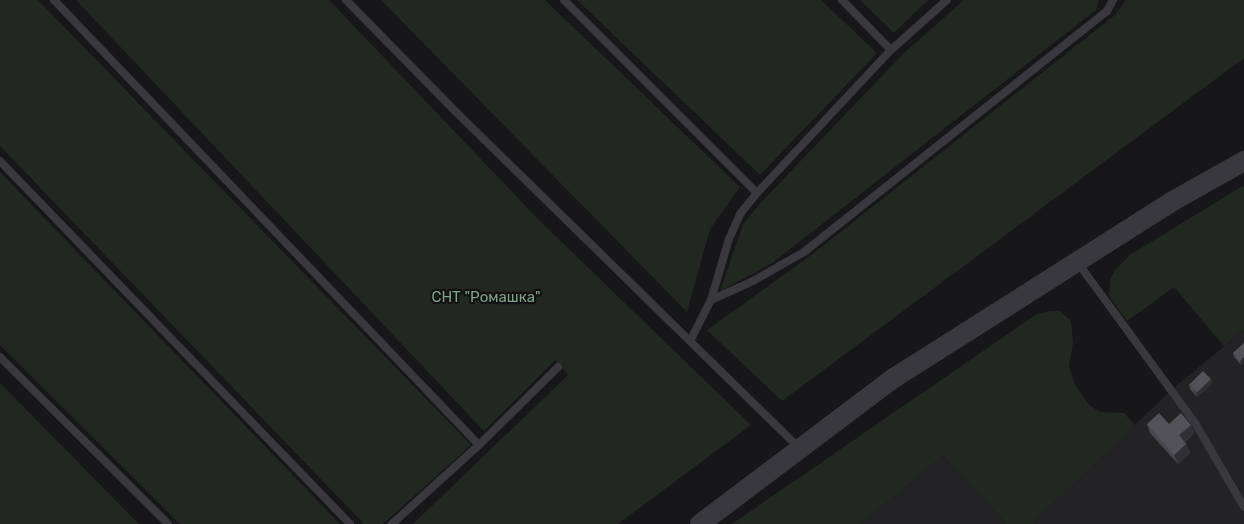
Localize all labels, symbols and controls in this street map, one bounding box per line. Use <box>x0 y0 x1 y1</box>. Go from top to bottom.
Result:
park label: СНТ "Ромашка" <box>431 289 541 307</box>

